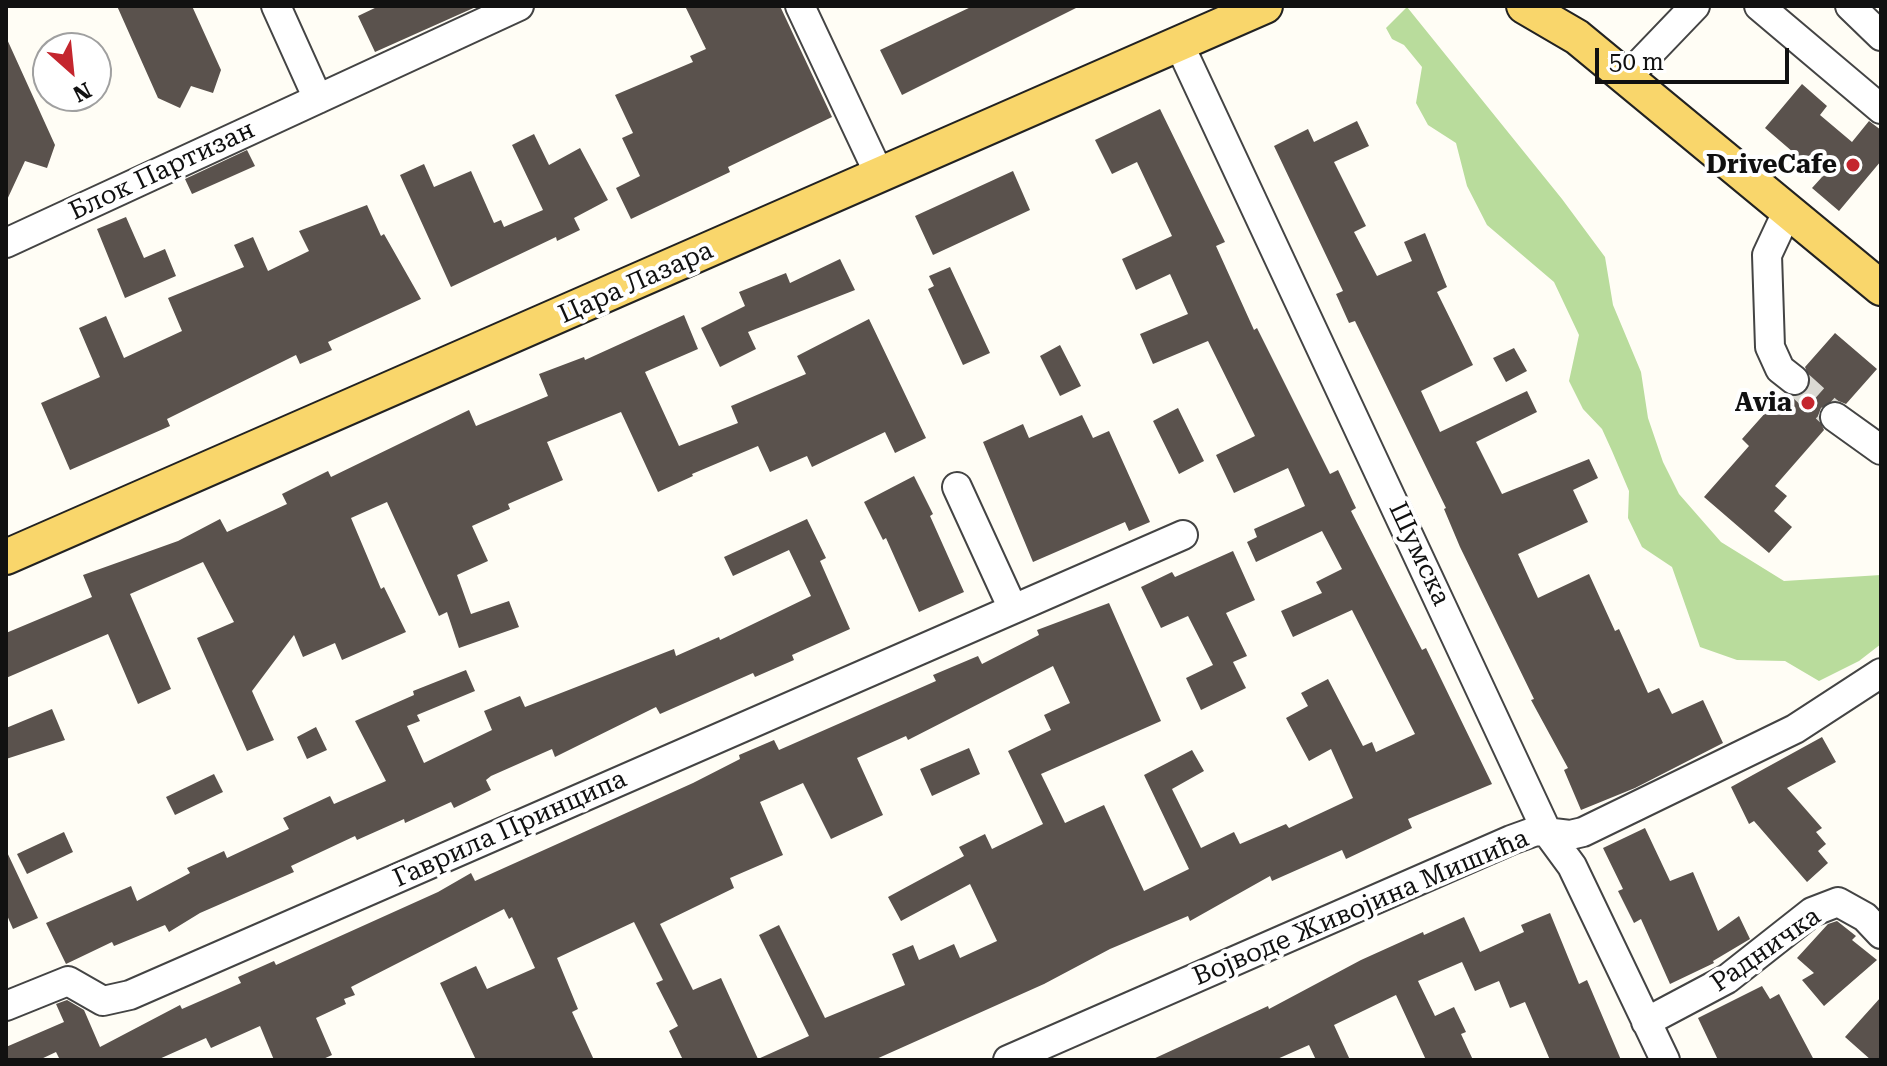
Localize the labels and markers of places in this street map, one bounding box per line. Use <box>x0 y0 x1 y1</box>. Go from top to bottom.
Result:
place label: DriveCafe <box>1706 149 1837 181</box>
marker: DriveCafe <box>1844 156 1862 174</box>
place label: Avia <box>1735 387 1792 419</box>
marker: Avia <box>1799 394 1817 412</box>

